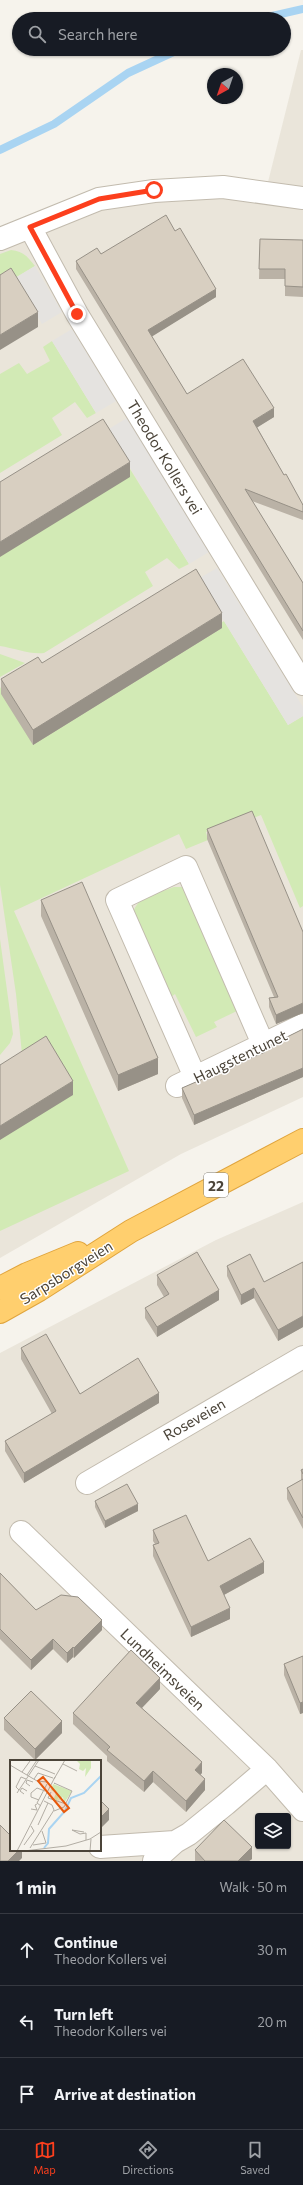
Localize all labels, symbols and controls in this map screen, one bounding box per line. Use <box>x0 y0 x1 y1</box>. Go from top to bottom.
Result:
search box <box>12 12 291 56</box>
icon: search <box>26 23 48 45</box>
text: Search here <box>58 25 137 43</box>
north arrow <box>207 68 243 104</box>
route start <box>145 181 163 199</box>
route end <box>68 305 86 323</box>
street label: Theodor Kollers vei <box>124 397 206 517</box>
street label: Haugstentunet <box>190 1026 290 1086</box>
road number: 22 <box>204 1173 228 1197</box>
street label: Sarpsborgveien <box>16 1236 116 1308</box>
street label: Roseveien <box>160 1394 228 1444</box>
street label: Lundheimsveien <box>117 1624 209 1714</box>
inset map <box>10 1760 101 1851</box>
map controls <box>255 1813 291 1849</box>
button: layers <box>255 1813 291 1849</box>
text: 1 min <box>16 1877 56 1898</box>
text: Walk · 50 m <box>219 1879 287 1895</box>
text: Continue <box>54 1933 118 1951</box>
icon: ahead <box>16 1939 38 1961</box>
text: 30 m <box>257 1942 287 1958</box>
text: Theodor Kollers vei <box>54 1951 167 1967</box>
text: Turn left <box>54 2005 113 2023</box>
icon: left <box>16 2011 38 2033</box>
text: 20 m <box>258 2014 287 2030</box>
text: Theodor Kollers vei <box>54 2023 167 2039</box>
icon: arrive <box>16 2083 38 2105</box>
text: Arrive at destination <box>54 2085 196 2103</box>
tab: Map <box>33 2139 56 2176</box>
tab: Directions <box>122 2139 174 2176</box>
tab: Saved <box>240 2139 270 2176</box>

